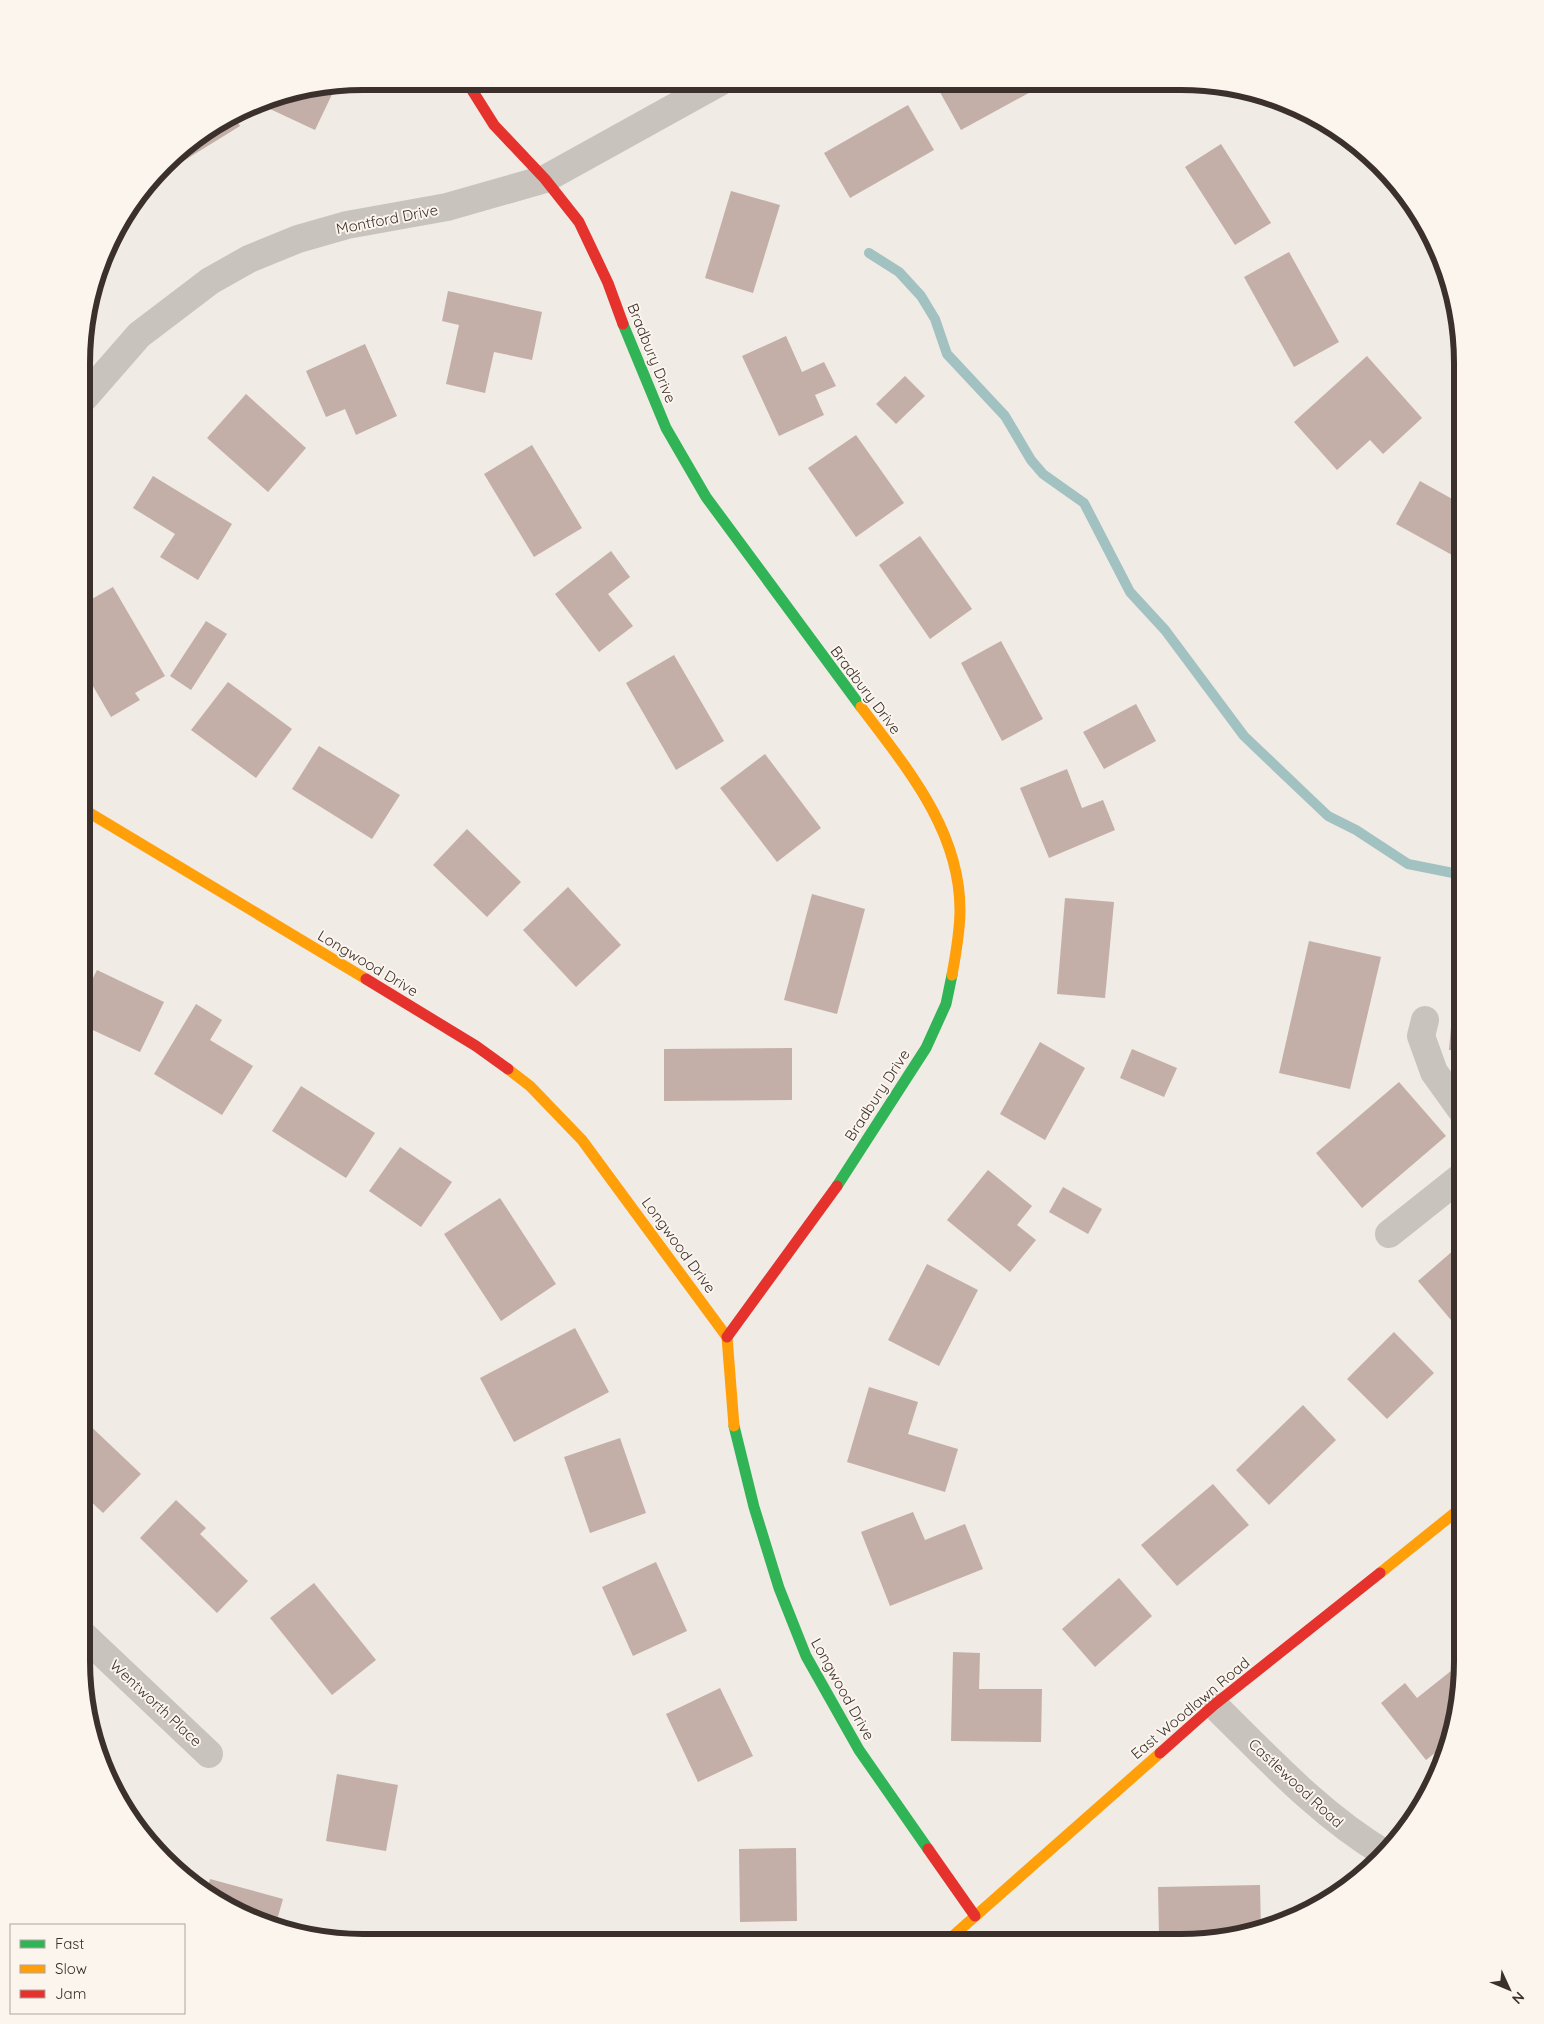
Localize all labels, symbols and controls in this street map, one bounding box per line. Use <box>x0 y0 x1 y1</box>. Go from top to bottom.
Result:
street label: Montford Drive <box>334 200 440 238</box>
street label: Bradbury Drive <box>623 300 681 406</box>
street label: Bradbury Drive <box>827 642 905 738</box>
street label: Longwood Drive <box>314 926 422 1000</box>
street label: Bradbury Drive <box>840 1046 914 1144</box>
street label: Longwood Drive <box>638 1193 720 1297</box>
street label: Longwood Drive <box>807 1635 879 1743</box>
street label: East Woodlawn Road <box>1127 1653 1253 1763</box>
street label: Wentworth Place <box>106 1656 206 1750</box>
street label: Castlewood Road <box>1245 1734 1347 1832</box>
legend <box>10 1924 185 2014</box>
text: Fast <box>55 1934 84 1953</box>
text: Slow <box>55 1959 87 1978</box>
north arrow <box>1484 1964 1534 2014</box>
text: Jam <box>55 1984 86 2003</box>
text: N <box>1508 1988 1528 2008</box>

